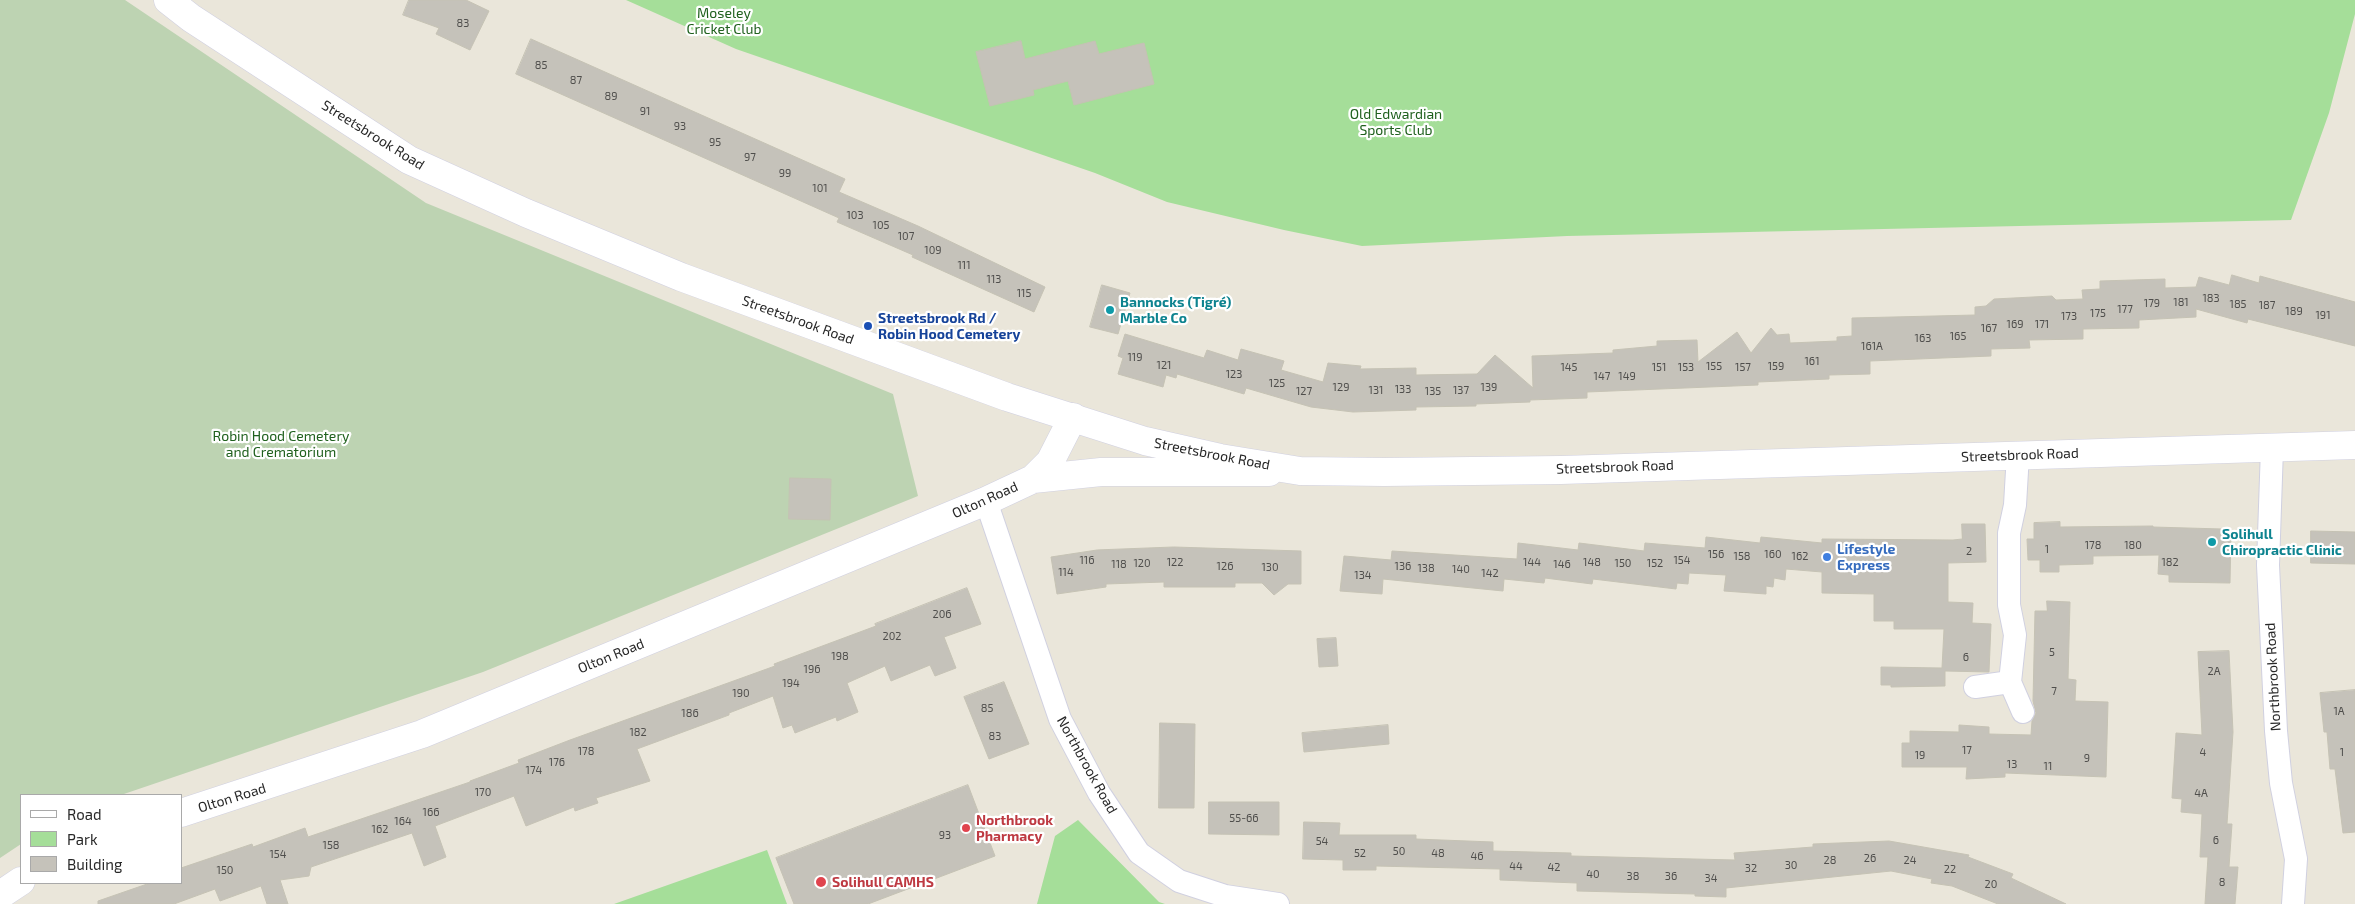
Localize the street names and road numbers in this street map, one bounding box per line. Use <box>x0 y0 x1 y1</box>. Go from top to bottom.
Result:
street label: Streetsbrook Road <box>319 97 427 173</box>
street label: Streetsbrook Road <box>740 292 856 348</box>
street label: Streetsbrook Road <box>1153 435 1271 473</box>
street label: Streetsbrook Road <box>1961 445 2079 465</box>
street label: Streetsbrook Road <box>1556 457 1674 477</box>
street label: Olton Road <box>950 478 1020 522</box>
street label: Northbrook Road <box>2262 622 2284 732</box>
street label: Olton Road <box>575 635 647 677</box>
street label: Northbrook Road <box>1053 713 1121 817</box>
street label: Olton Road <box>196 780 268 816</box>

